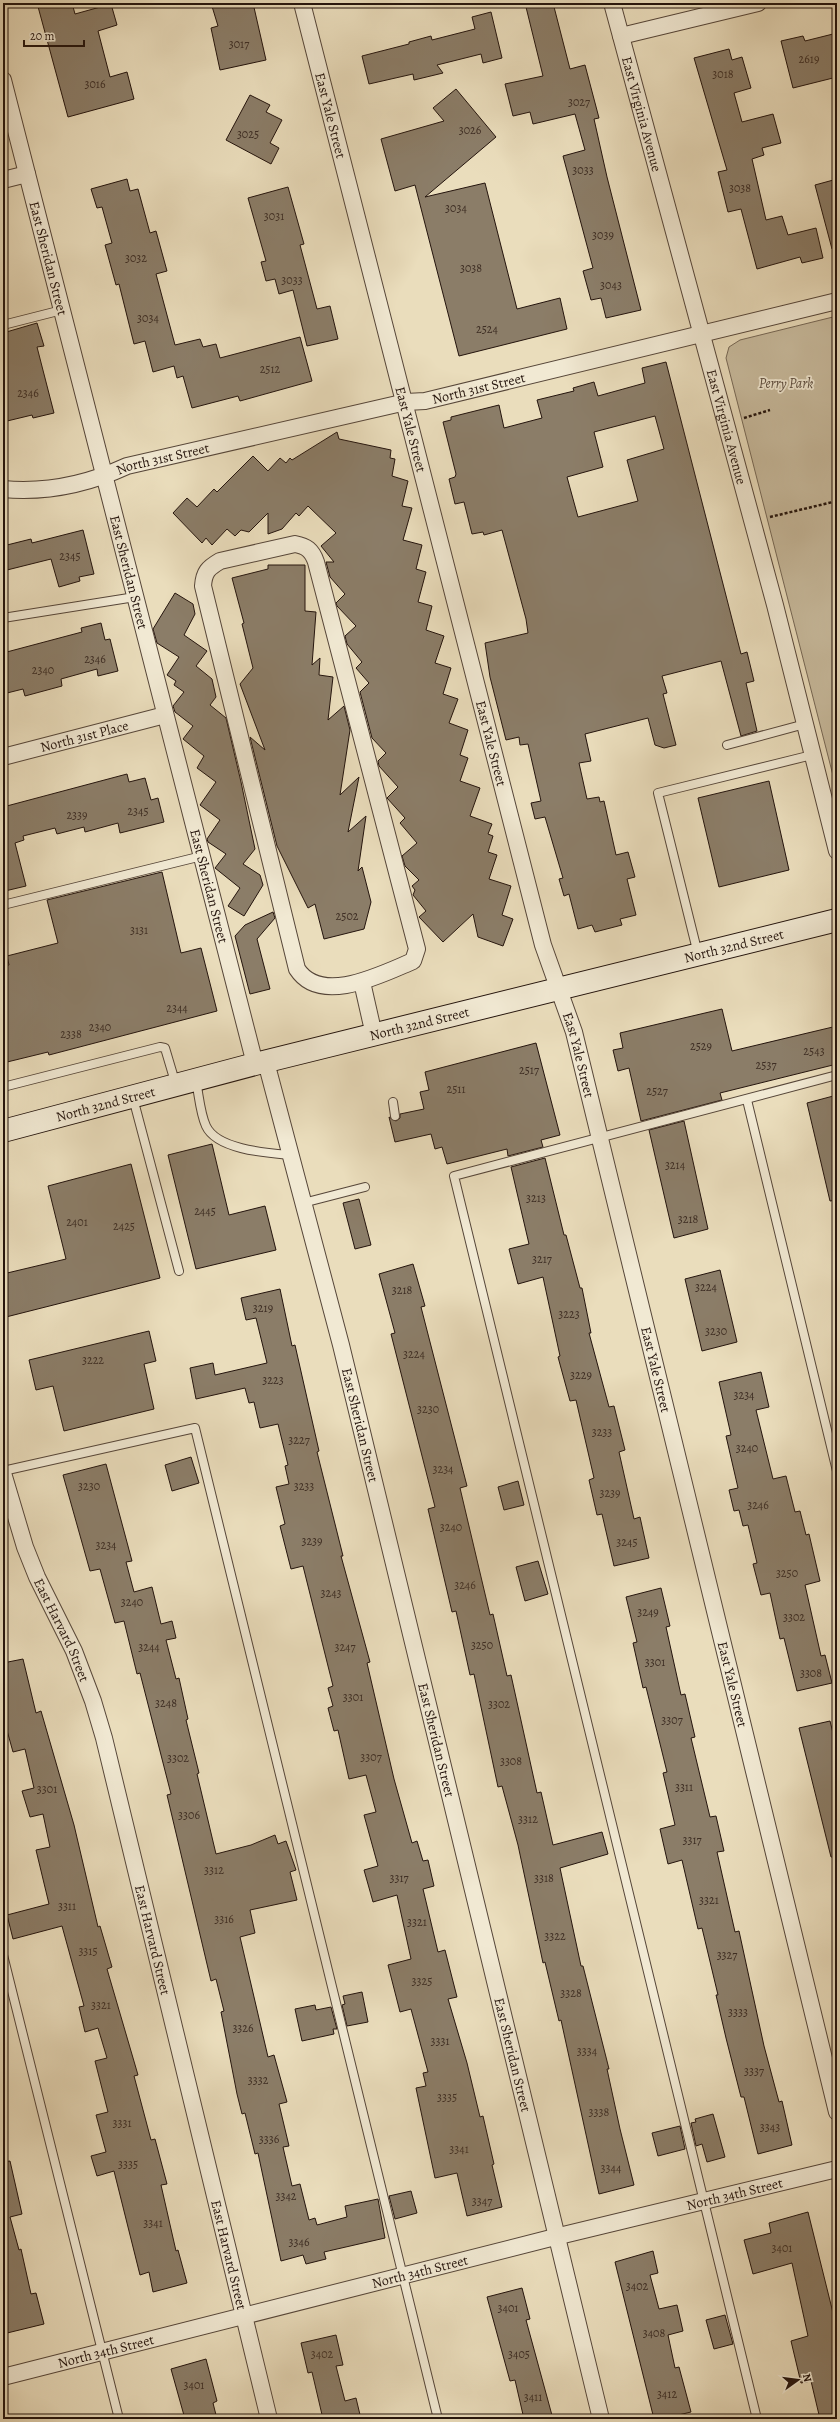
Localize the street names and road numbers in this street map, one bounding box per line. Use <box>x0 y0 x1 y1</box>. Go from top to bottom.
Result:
street label: East Virginia Avenue <box>617 54 667 174</box>
street label: East Yale Street <box>311 71 351 161</box>
street label: East Sheridan Street <box>25 199 72 318</box>
street label: North 31st Street <box>430 367 527 408</box>
street label: East Virginia Avenue <box>702 367 751 486</box>
street label: East Yale Street <box>391 384 431 475</box>
street label: North 31st Street <box>113 438 211 479</box>
street label: East Sheridan Street <box>105 513 153 631</box>
street label: East Yale Street <box>471 698 512 788</box>
street label: North 31st Place <box>38 715 130 756</box>
street label: East Sheridan Street <box>186 827 233 945</box>
street label: North 32nd Street <box>682 924 786 967</box>
street label: North 32nd Street <box>368 1002 471 1045</box>
street label: East Yale Street <box>558 1009 599 1100</box>
street label: North 32nd Street <box>54 1081 158 1126</box>
street label: East Yale Street <box>637 1325 676 1415</box>
street label: East Sheridan Street <box>337 1366 383 1484</box>
street label: East Harvard Street <box>29 1575 94 1685</box>
street label: East Yale Street <box>713 1639 753 1729</box>
street label: East Sheridan Street <box>414 1681 460 1799</box>
street label: East Harvard Street <box>130 1883 175 1997</box>
street label: East Sheridan Street <box>490 1996 536 2114</box>
street label: North 34th Street <box>684 2173 785 2215</box>
street label: East Harvard Street <box>207 2198 252 2312</box>
street label: North 34th Street <box>370 2250 470 2293</box>
street label: North 34th Street <box>56 2330 156 2372</box>

